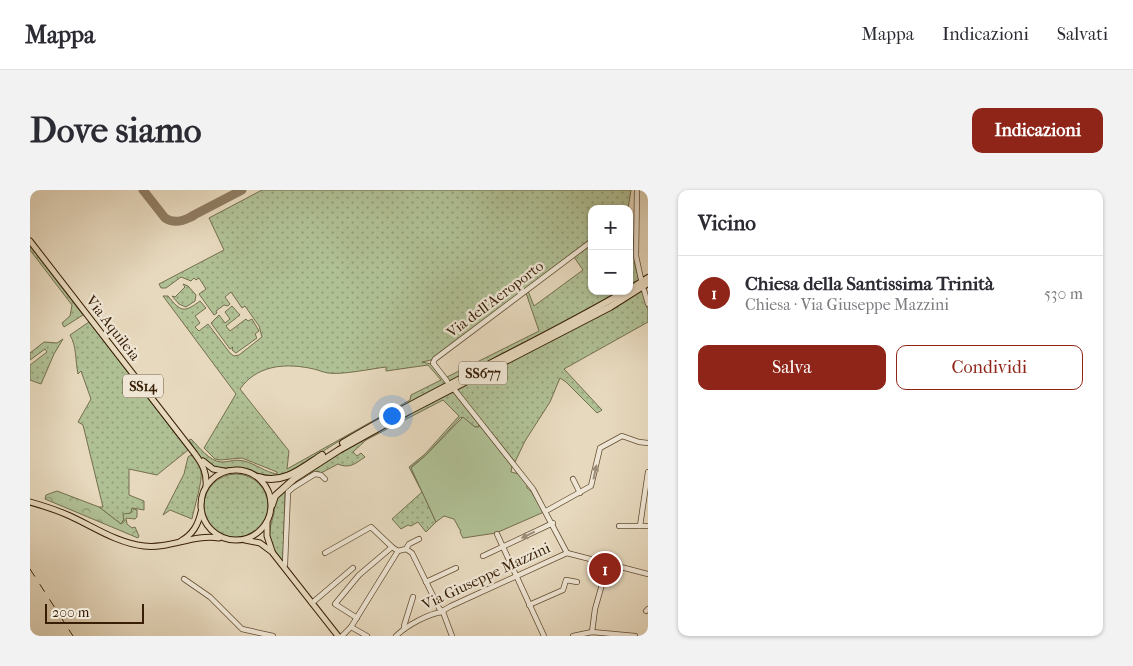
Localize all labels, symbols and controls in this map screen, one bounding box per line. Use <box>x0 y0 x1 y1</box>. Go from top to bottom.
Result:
text: Mappa <box>25 21 95 49</box>
text: Mappa <box>861 24 914 45</box>
text: Indicazioni <box>942 24 1029 45</box>
text: Salvati <box>1057 24 1108 45</box>
button: Indicazioni <box>972 108 1103 153</box>
text: Dove siamo <box>30 110 202 151</box>
map controls <box>588 205 633 295</box>
button: + <box>588 205 633 250</box>
text: Vicino <box>698 211 756 235</box>
button: − <box>588 250 633 295</box>
street label: Via dell'Aeroporto <box>442 256 547 342</box>
text: Chiesa della Santissima Trinità <box>745 273 994 295</box>
text: 1 <box>711 284 717 303</box>
text: 530 m <box>1044 284 1083 303</box>
street label: Via Aquileia <box>81 291 145 365</box>
text: Chiesa · Via Giuseppe Mazzini <box>745 295 949 314</box>
button: Salva <box>698 345 886 390</box>
button: Condividi <box>896 345 1083 390</box>
road number: SS677 <box>459 362 507 384</box>
road number: SS14 <box>123 375 163 398</box>
your location <box>379 403 405 429</box>
one-way arrow <box>591 465 599 480</box>
one-way arrow <box>520 531 535 539</box>
street label: Via Giuseppe Mazzini <box>418 538 553 614</box>
pin: 1 <box>589 550 621 588</box>
scale bar <box>45 601 144 624</box>
text: 200 m <box>52 604 89 621</box>

